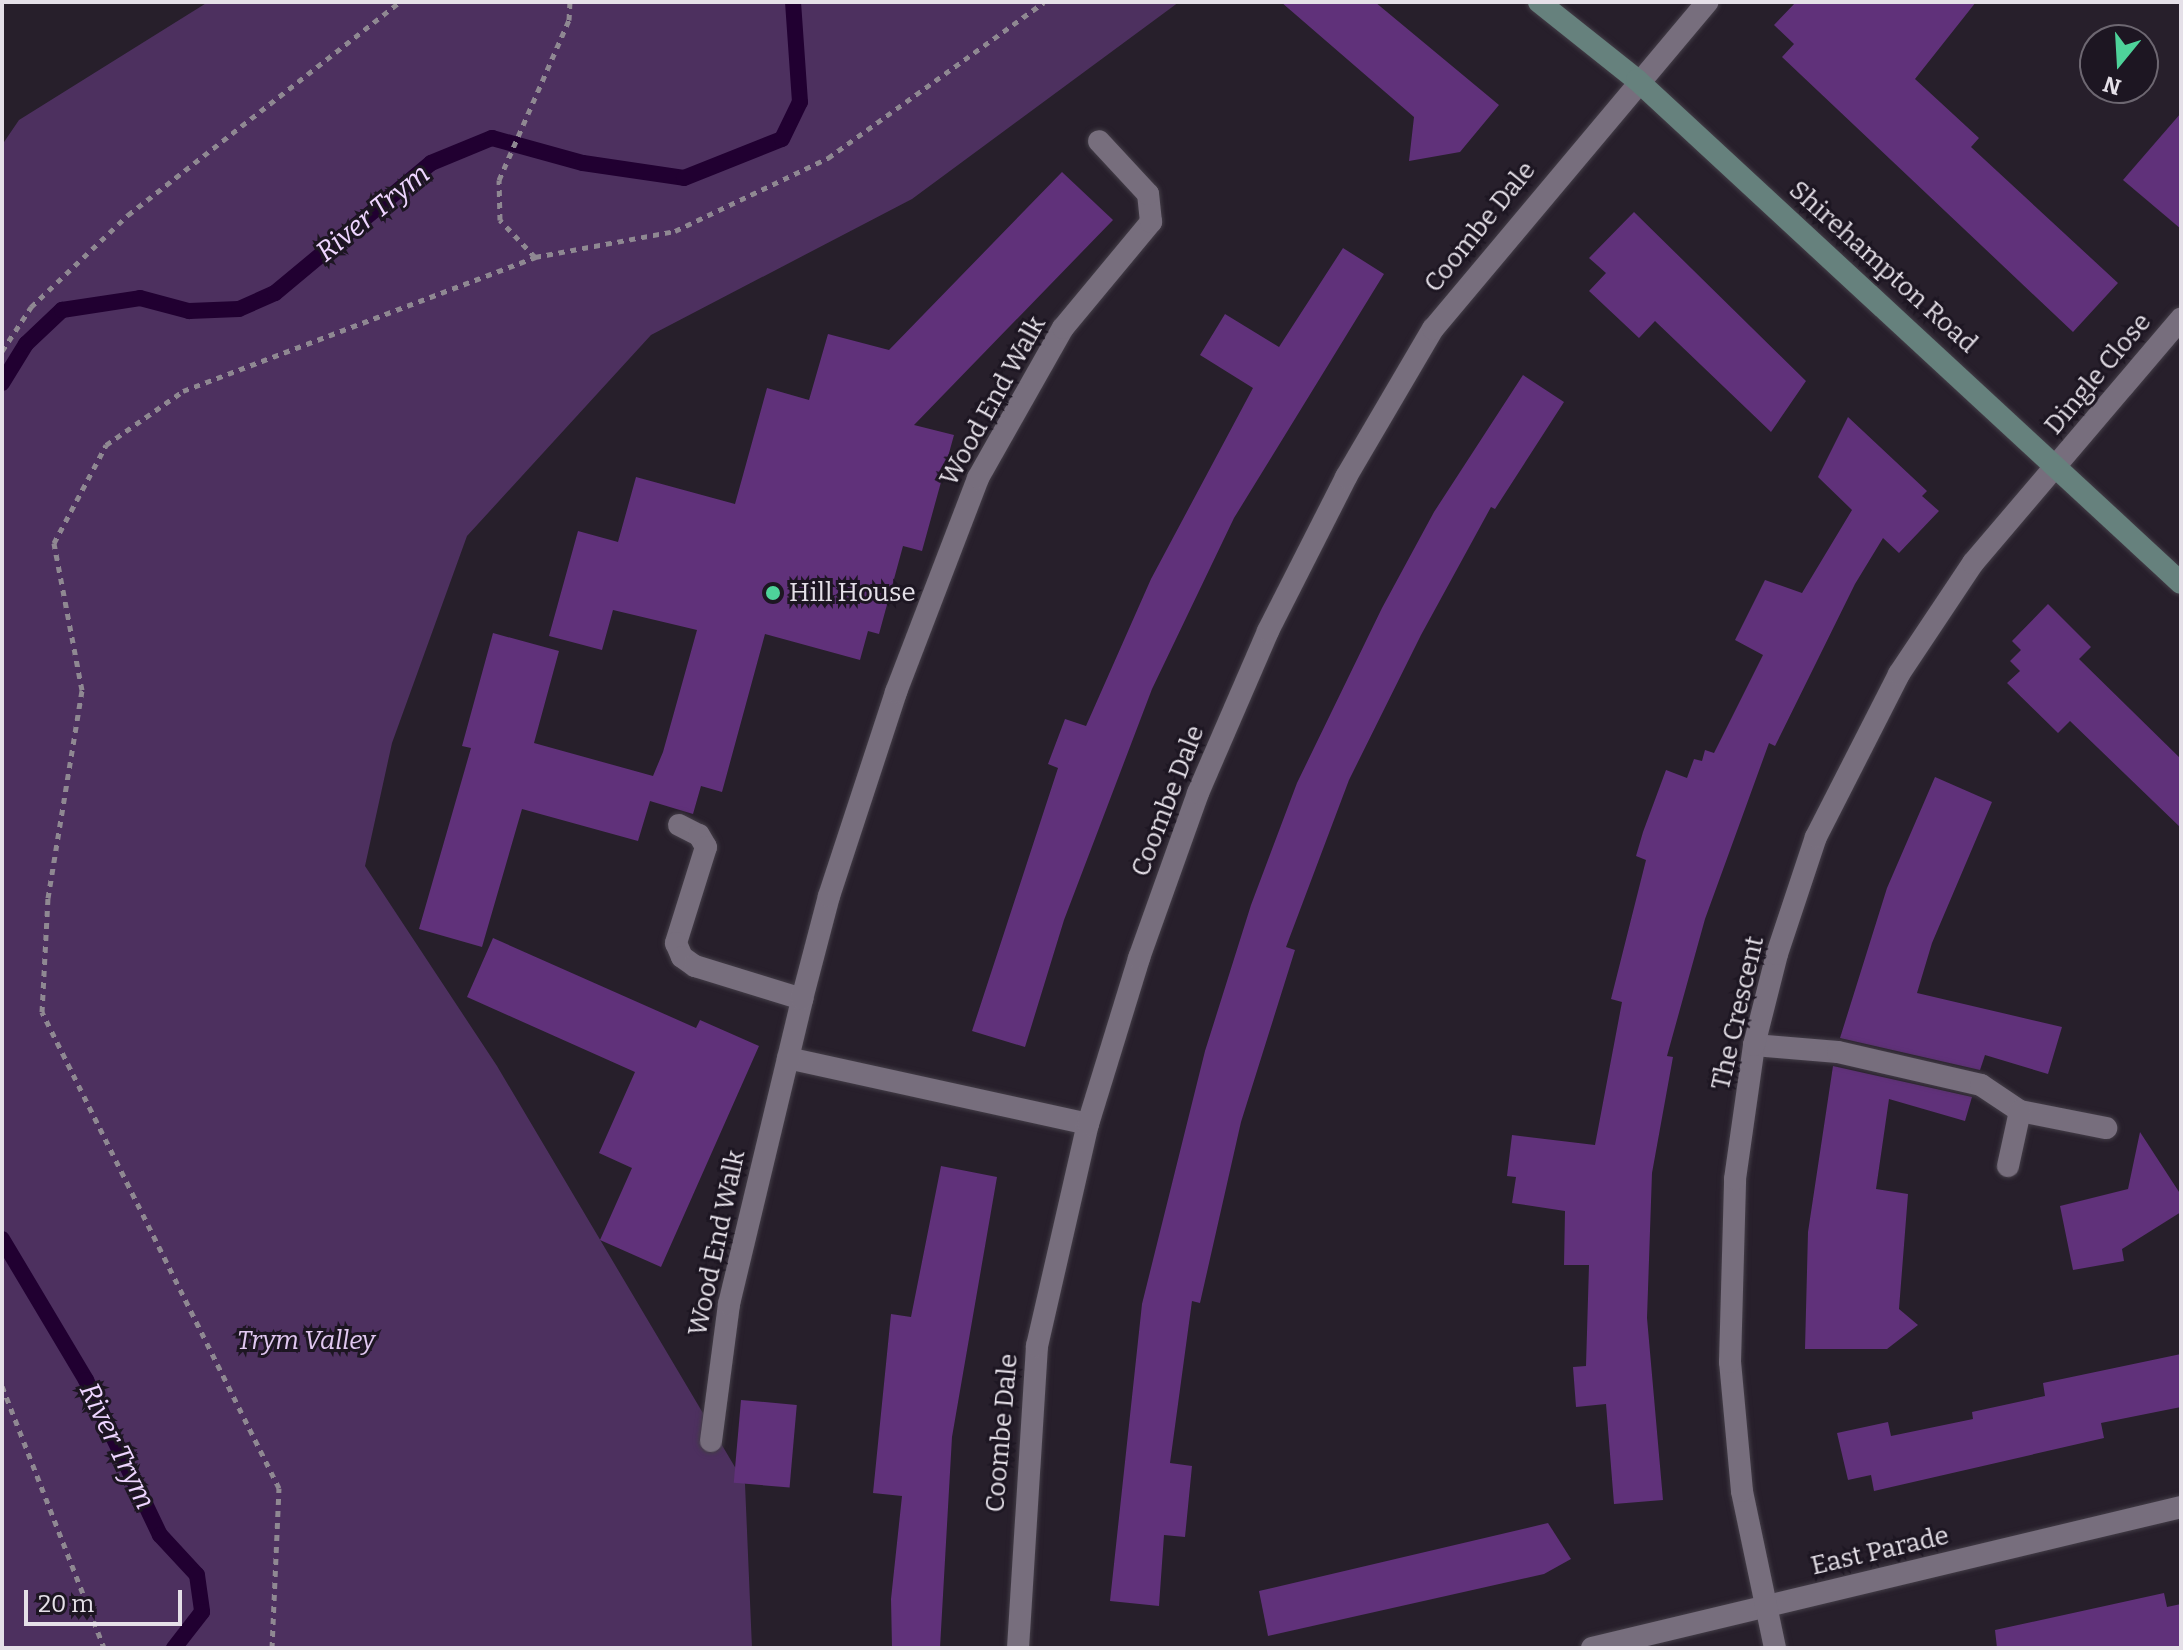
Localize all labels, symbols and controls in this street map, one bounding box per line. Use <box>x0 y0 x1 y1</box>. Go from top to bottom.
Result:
north arrow <box>2079 24 2159 104</box>
text: N <box>2100 70 2124 101</box>
street label: Coombe Dale <box>1418 155 1542 299</box>
water label: River Trym <box>310 157 436 269</box>
street label: Shirehampton Road <box>1783 174 1983 360</box>
street label: Dingle Close <box>2038 307 2158 441</box>
street label: Wood End Walk <box>934 311 1052 491</box>
place label: Hill House <box>789 577 916 609</box>
marker: Hill House <box>764 584 782 602</box>
street label: Coombe Dale <box>1125 721 1211 881</box>
street label: The Crescent <box>1705 933 1771 1093</box>
street label: Wood End Walk <box>682 1147 752 1339</box>
park label: Trym Valley <box>237 1325 375 1357</box>
street label: Coombe Dale <box>980 1352 1024 1514</box>
water label: River Trym <box>72 1377 162 1515</box>
street label: East Parade <box>1808 1520 1952 1582</box>
scale bar <box>28 1574 186 1624</box>
text: 20 m <box>38 1590 94 1618</box>

